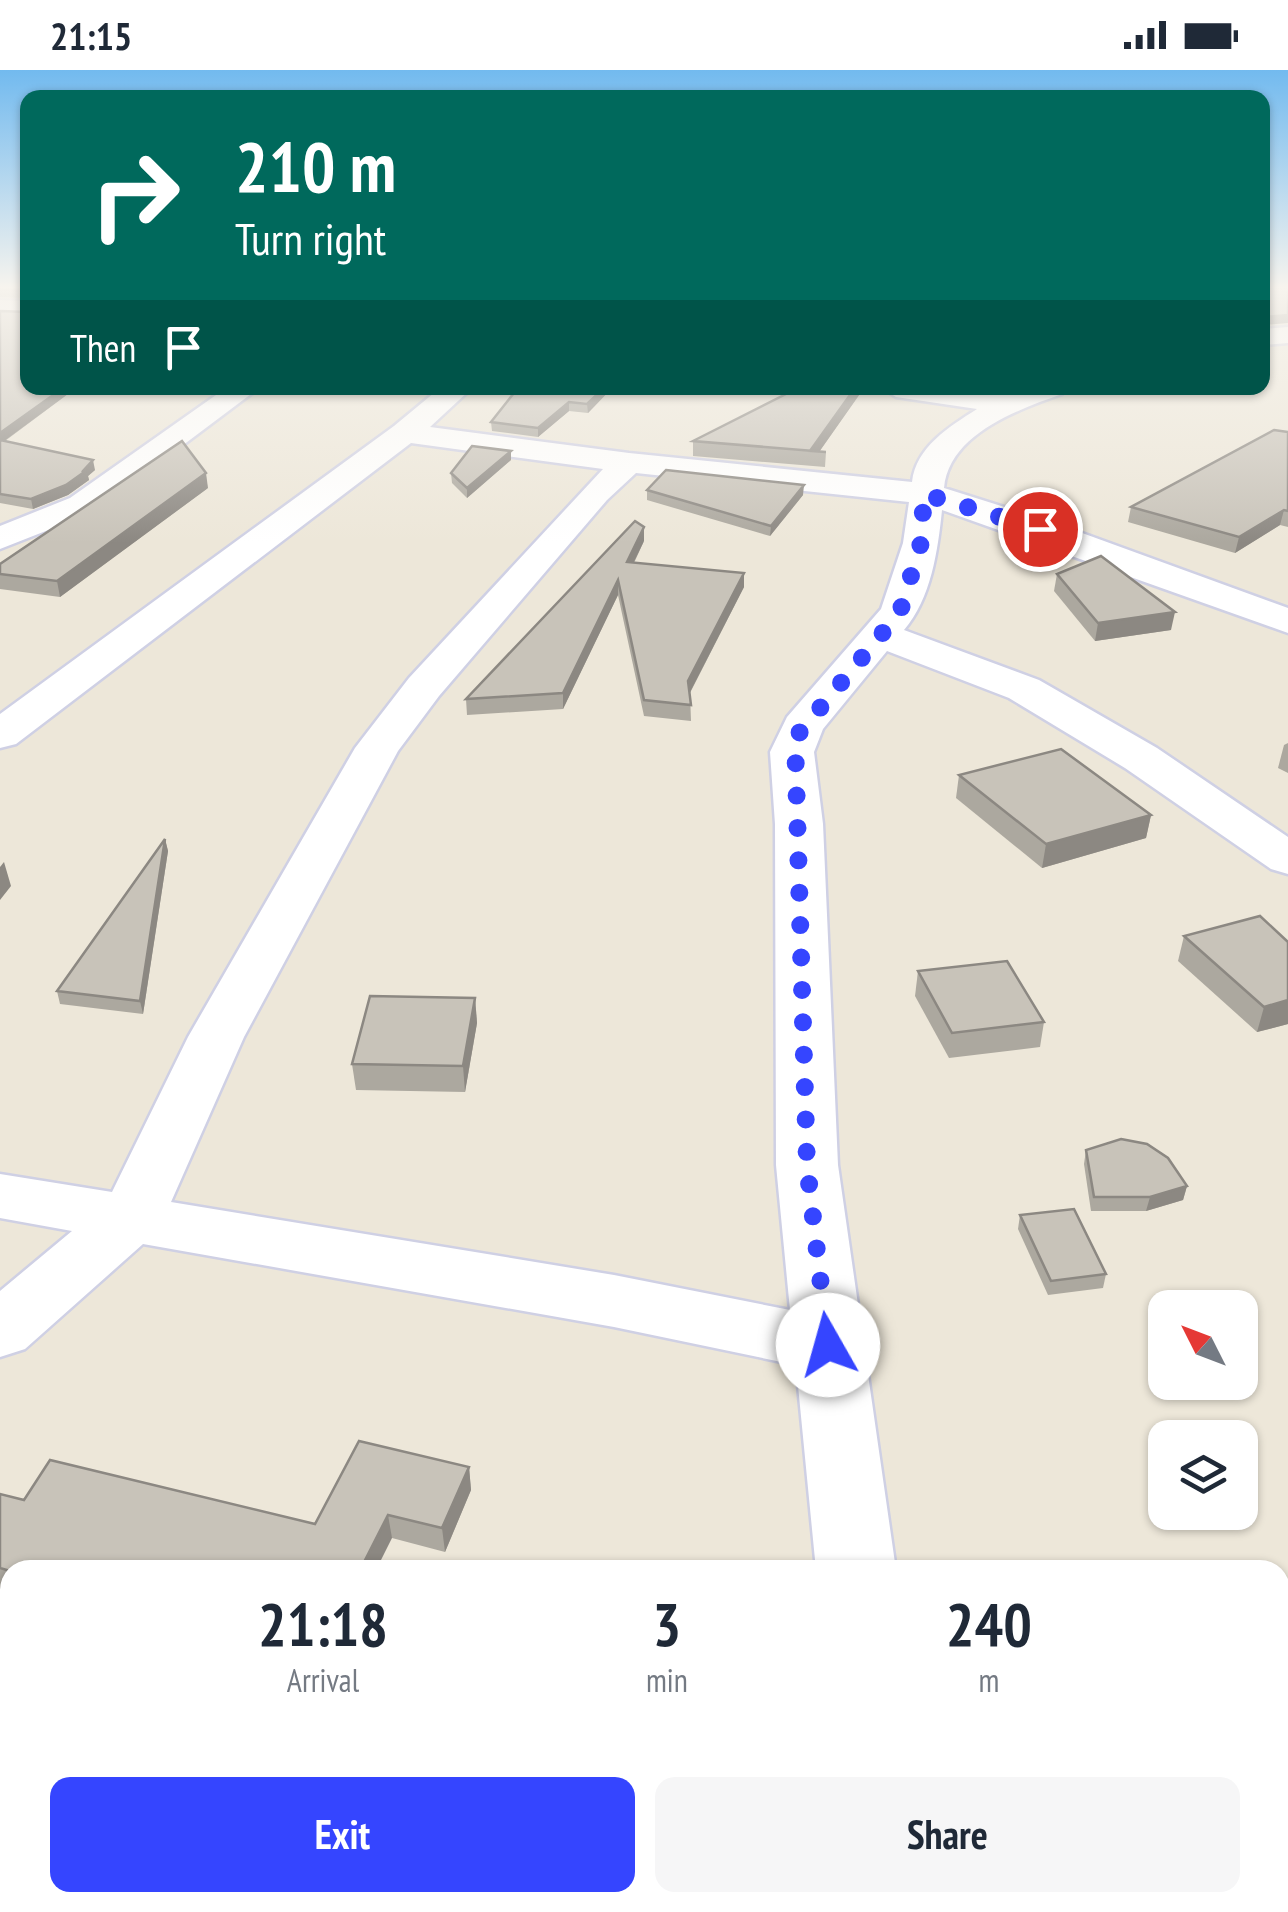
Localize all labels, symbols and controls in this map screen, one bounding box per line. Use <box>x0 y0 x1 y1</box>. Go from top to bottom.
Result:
text: 21:15 <box>50 11 132 60</box>
text: 210 m <box>235 121 396 211</box>
icon: right <box>70 130 200 260</box>
text: Turn right <box>235 209 386 267</box>
icon: arrive <box>156 320 211 375</box>
text: Then <box>70 323 136 372</box>
pin <box>998 487 1083 572</box>
icon: arrive <box>1013 502 1068 557</box>
north arrow <box>1148 1290 1258 1400</box>
map controls <box>1148 1290 1258 1530</box>
position arrow <box>776 1293 880 1397</box>
button: layers <box>1148 1420 1258 1530</box>
text: 21:18 <box>258 1585 388 1663</box>
text: 3 <box>653 1585 681 1663</box>
text: 240 <box>946 1585 1032 1663</box>
text: Arrival <box>287 1659 359 1701</box>
text: min <box>646 1659 688 1701</box>
text: m <box>978 1659 999 1701</box>
button: Exit <box>50 1777 635 1892</box>
button: Share <box>655 1777 1240 1892</box>

